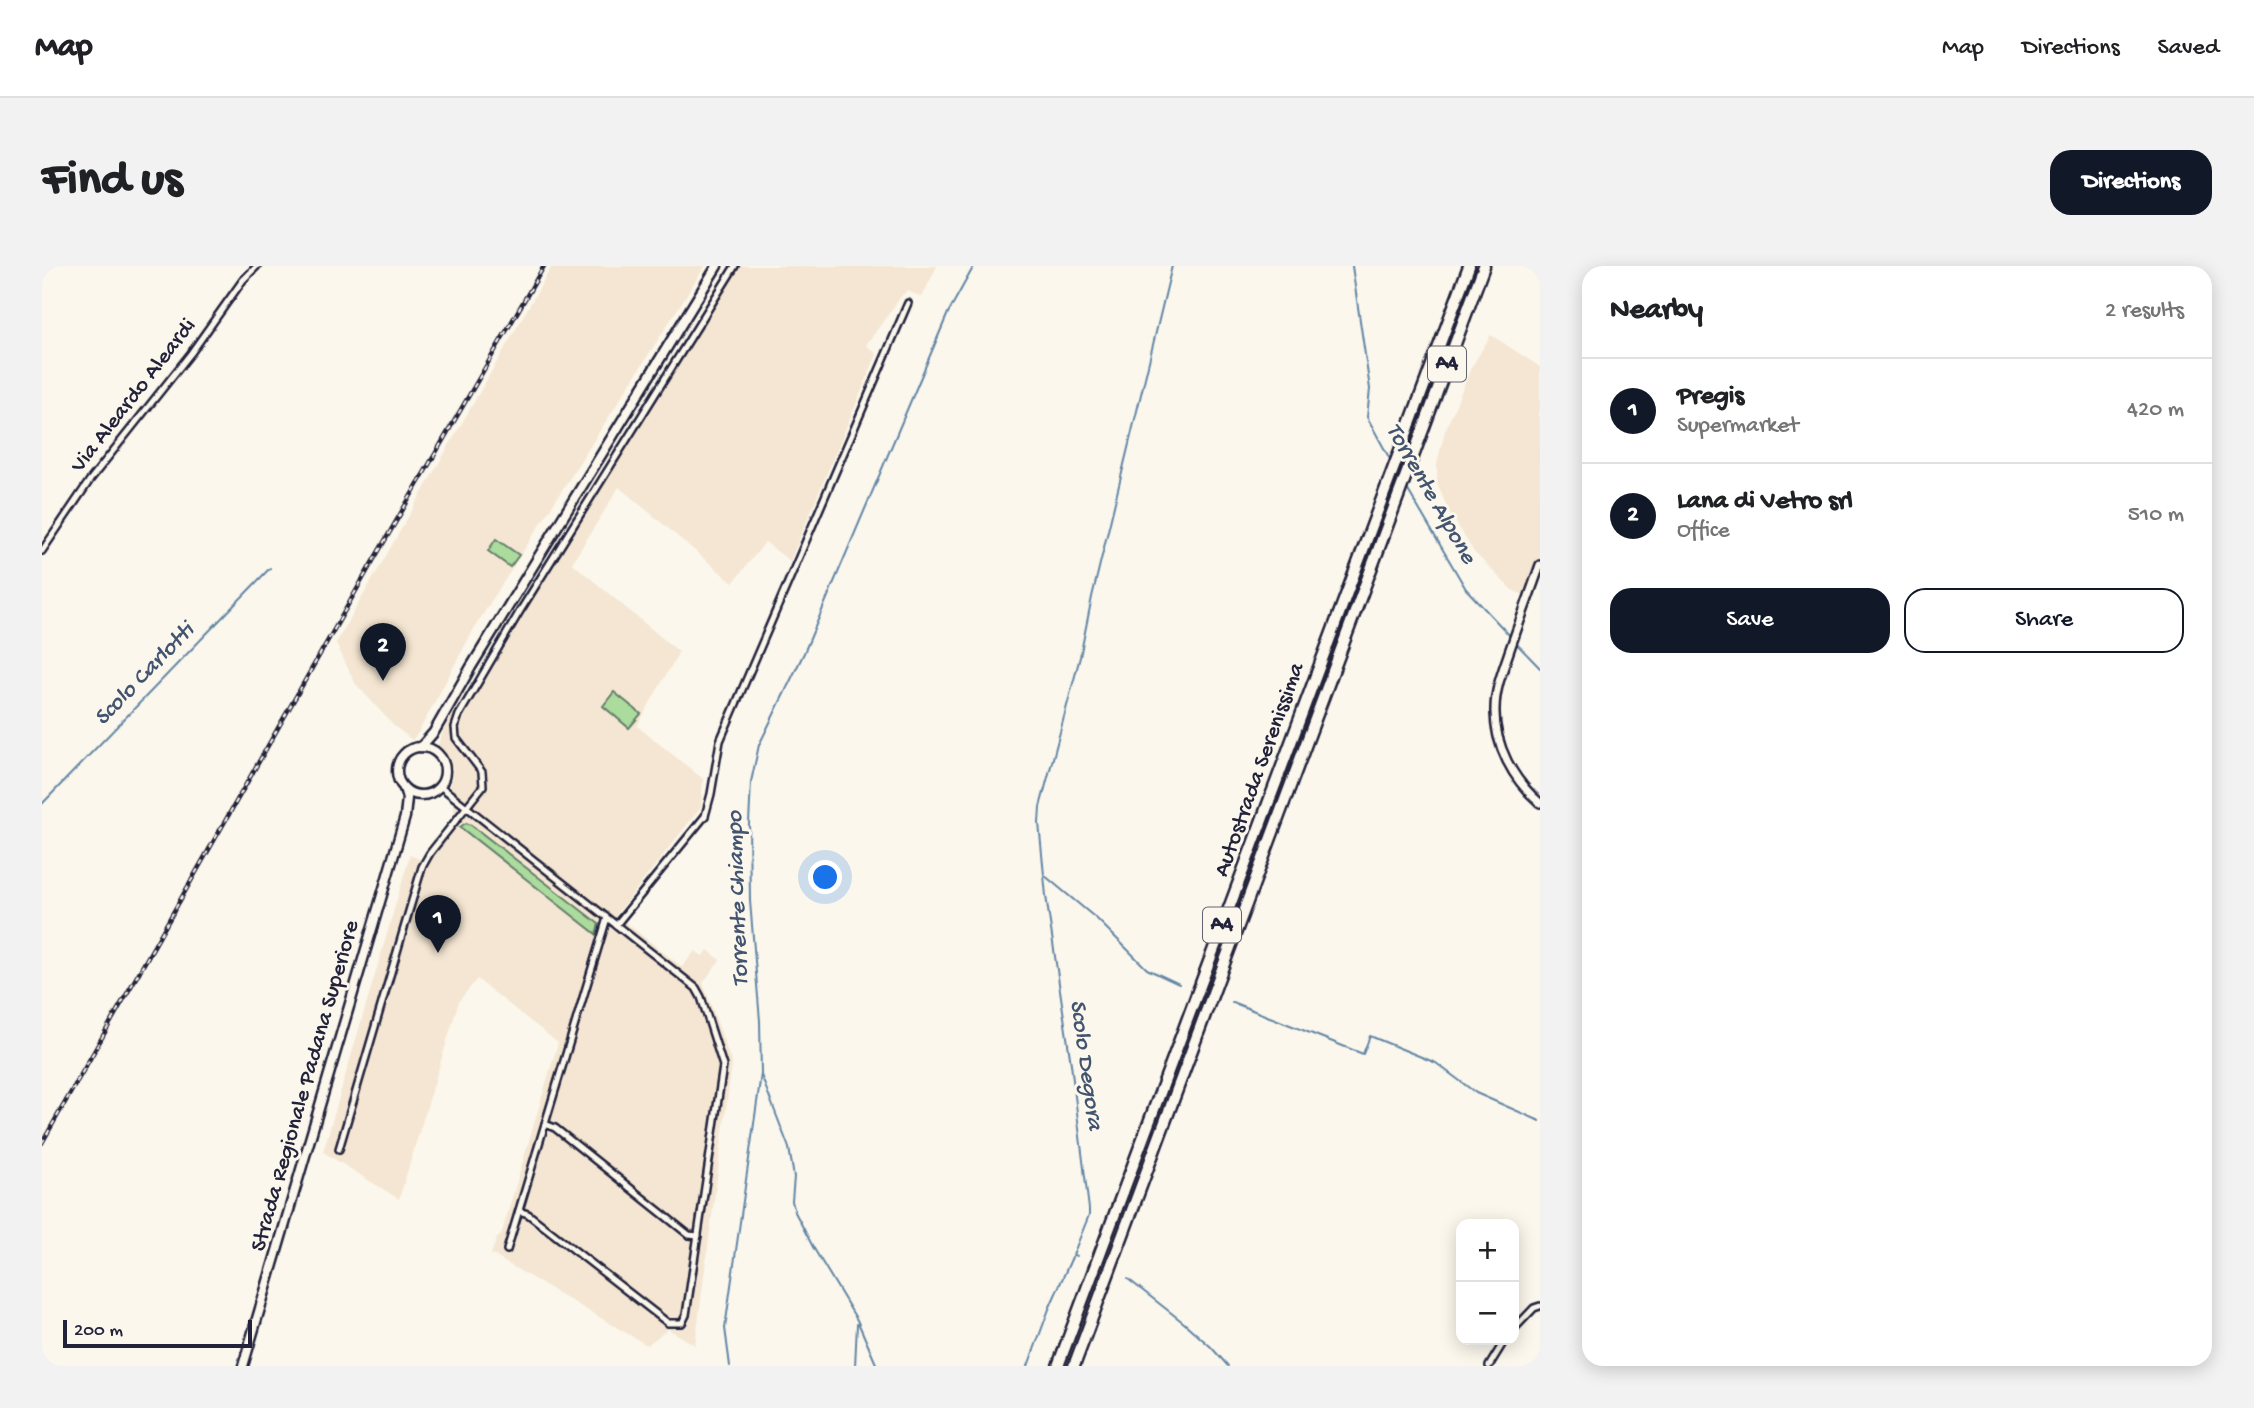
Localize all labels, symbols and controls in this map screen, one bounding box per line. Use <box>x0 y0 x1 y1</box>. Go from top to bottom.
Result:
text: Map <box>35 29 92 67</box>
text: Map <box>1942 34 1984 63</box>
text: Directions <box>2022 34 2120 63</box>
text: Saved <box>2158 34 2219 63</box>
button: Directions <box>2050 150 2212 215</box>
text: Find us <box>42 153 182 211</box>
text: Nearby <box>1610 294 1703 329</box>
text: 2 results <box>2105 298 2184 325</box>
street label: Via Aleardo Aleardi <box>65 314 203 479</box>
road number: A4 <box>1428 346 1466 382</box>
text: Pregis <box>1677 382 1744 413</box>
text: 1 <box>1628 397 1638 424</box>
text: 420 m <box>2127 397 2184 424</box>
text: Supermarket <box>1677 413 1799 440</box>
water label: Torrente Alpone <box>1378 418 1483 571</box>
text: Lana di Vetro srl <box>1677 487 1853 518</box>
text: 2 <box>1627 502 1639 529</box>
text: 510 m <box>2128 502 2184 529</box>
text: Office <box>1677 518 1730 545</box>
button: Save <box>1610 588 1890 653</box>
button: Share <box>1904 588 2184 653</box>
water label: Scolo Carlotti <box>89 615 203 733</box>
pin: 2 <box>360 623 406 681</box>
street label: Autostrada Serenissima <box>1209 658 1312 881</box>
water label: Torrente Chiampo <box>721 809 757 987</box>
your location <box>808 860 842 894</box>
pin: 1 <box>415 895 461 953</box>
road number: A4 <box>1203 908 1241 942</box>
street label: Strada Regionale Padana Superiore <box>246 916 367 1255</box>
water label: Scolo Degora <box>1062 998 1109 1134</box>
map controls <box>1456 1219 1519 1345</box>
button: + <box>1456 1219 1519 1282</box>
button: − <box>1456 1282 1519 1345</box>
scale bar <box>63 1317 252 1349</box>
text: 200 m <box>74 1320 123 1343</box>

